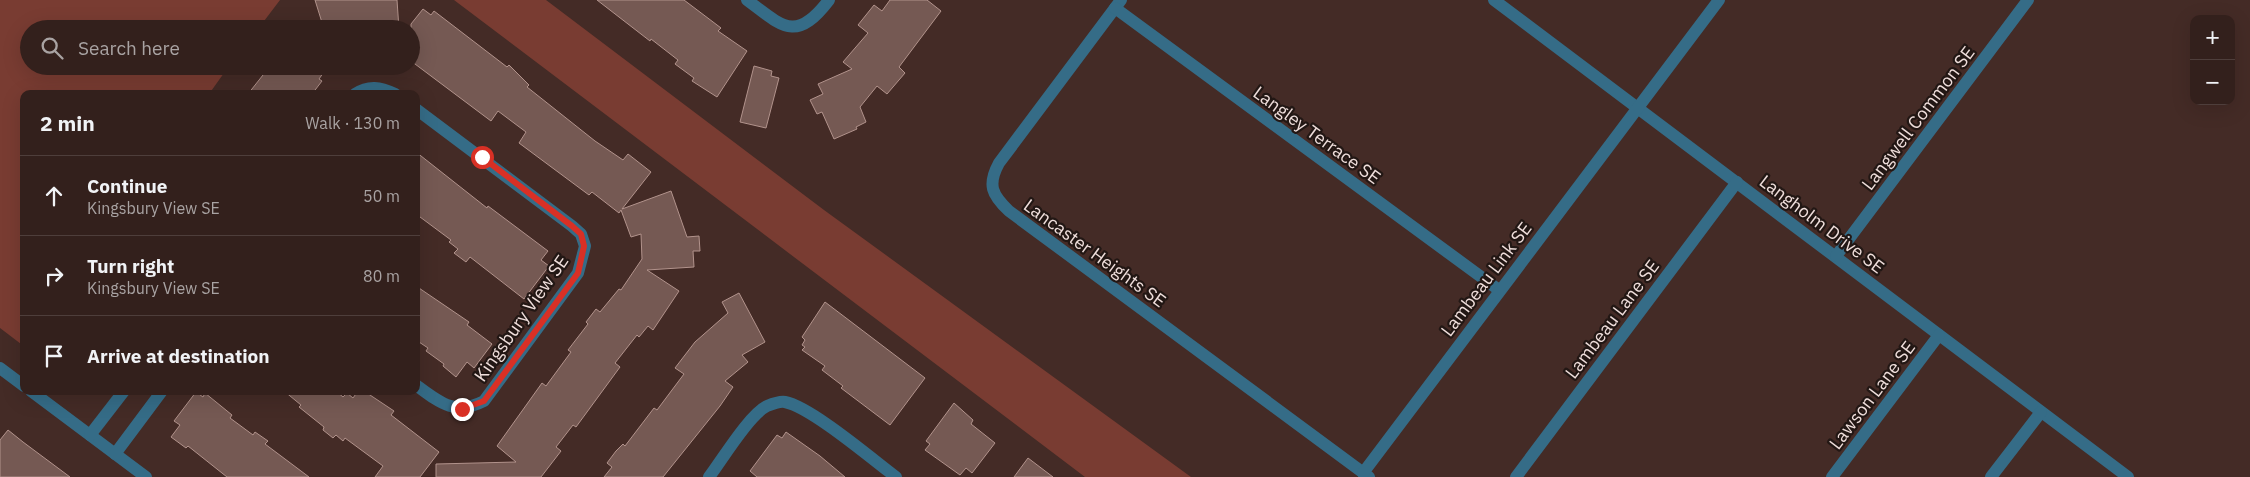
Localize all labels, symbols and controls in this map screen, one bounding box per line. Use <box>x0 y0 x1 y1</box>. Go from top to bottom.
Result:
map controls <box>2190 15 2235 105</box>
button: + <box>2190 15 2235 60</box>
search box <box>20 20 420 75</box>
icon: search <box>38 34 66 62</box>
text: Search here <box>78 36 180 60</box>
street label: Langwell Common SE <box>1856 42 1980 194</box>
button: − <box>2190 60 2235 105</box>
street label: Langley Terrace SE <box>1249 81 1385 189</box>
text: 2 min <box>40 109 95 137</box>
text: Walk · 130 m <box>305 113 400 133</box>
route start <box>471 146 494 169</box>
street label: Langholm Drive SE <box>1755 170 1889 278</box>
text: Continue <box>87 174 167 198</box>
icon: ahead <box>40 182 68 210</box>
text: 50 m <box>363 186 400 206</box>
street label: Lancaster Heights SE <box>1019 194 1171 312</box>
text: Kingsbury View SE <box>87 198 220 218</box>
street label: Lambeau Link SE <box>1436 217 1536 341</box>
street label: Kingsbury View SE <box>469 250 573 386</box>
text: Turn right <box>87 254 174 278</box>
street label: Lambeau Lane SE <box>1560 255 1664 383</box>
icon: right <box>40 262 68 290</box>
text: 80 m <box>363 266 400 286</box>
text: Kingsbury View SE <box>87 278 220 298</box>
street label: Lawson Lane SE <box>1824 336 1920 454</box>
icon: arrive <box>40 342 68 370</box>
text: Arrive at destination <box>87 344 270 368</box>
route end <box>451 398 474 421</box>

